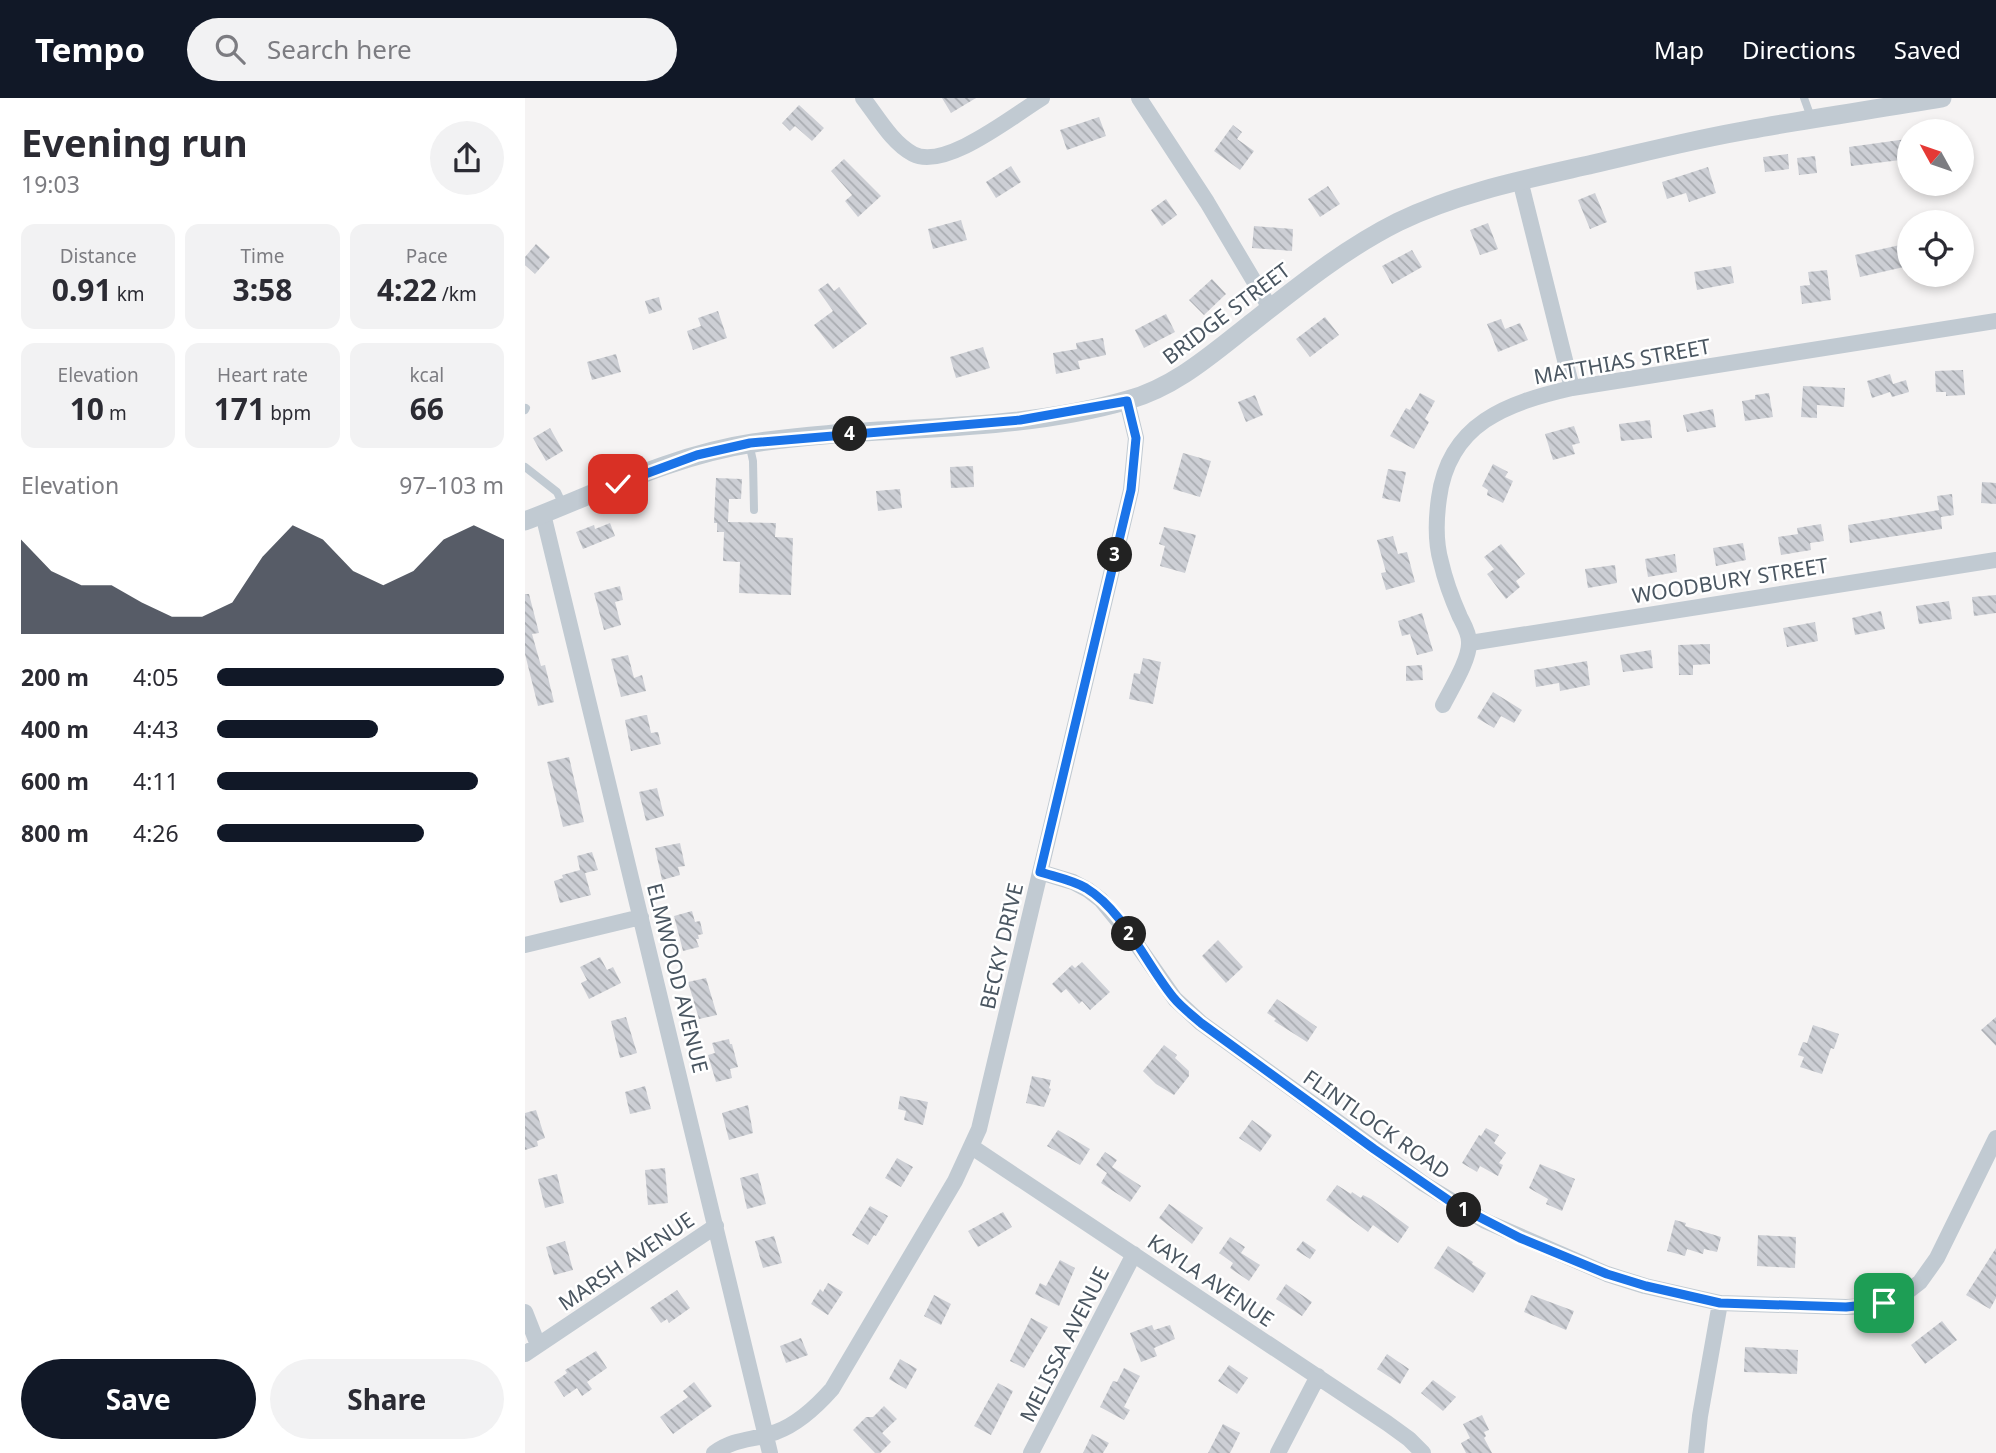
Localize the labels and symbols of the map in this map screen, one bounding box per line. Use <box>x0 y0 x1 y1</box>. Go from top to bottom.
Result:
north arrow <box>1897 119 1974 196</box>
street label: BRIDGE STREET <box>1157 256 1296 370</box>
street label: MATTHIAS STREET <box>1531 332 1713 390</box>
pin: 4 <box>833 416 867 452</box>
pin <box>588 454 648 514</box>
pin: 3 <box>1097 538 1133 573</box>
street label: WOODBURY STREET <box>1630 551 1830 609</box>
street label: ELMWOOD AVENUE <box>641 880 715 1076</box>
street label: BECKY DRIVE <box>973 880 1029 1012</box>
pin: 2 <box>1111 916 1147 952</box>
street label: FLINTLOCK ROAD <box>1298 1063 1456 1185</box>
pin: 1 <box>1447 1192 1481 1228</box>
street label: MARSH AVENUE <box>553 1205 699 1317</box>
street label: KAYLA AVENUE <box>1142 1227 1280 1333</box>
street label: MELISSA AVENUE <box>1013 1262 1115 1426</box>
pin <box>1854 1273 1914 1333</box>

